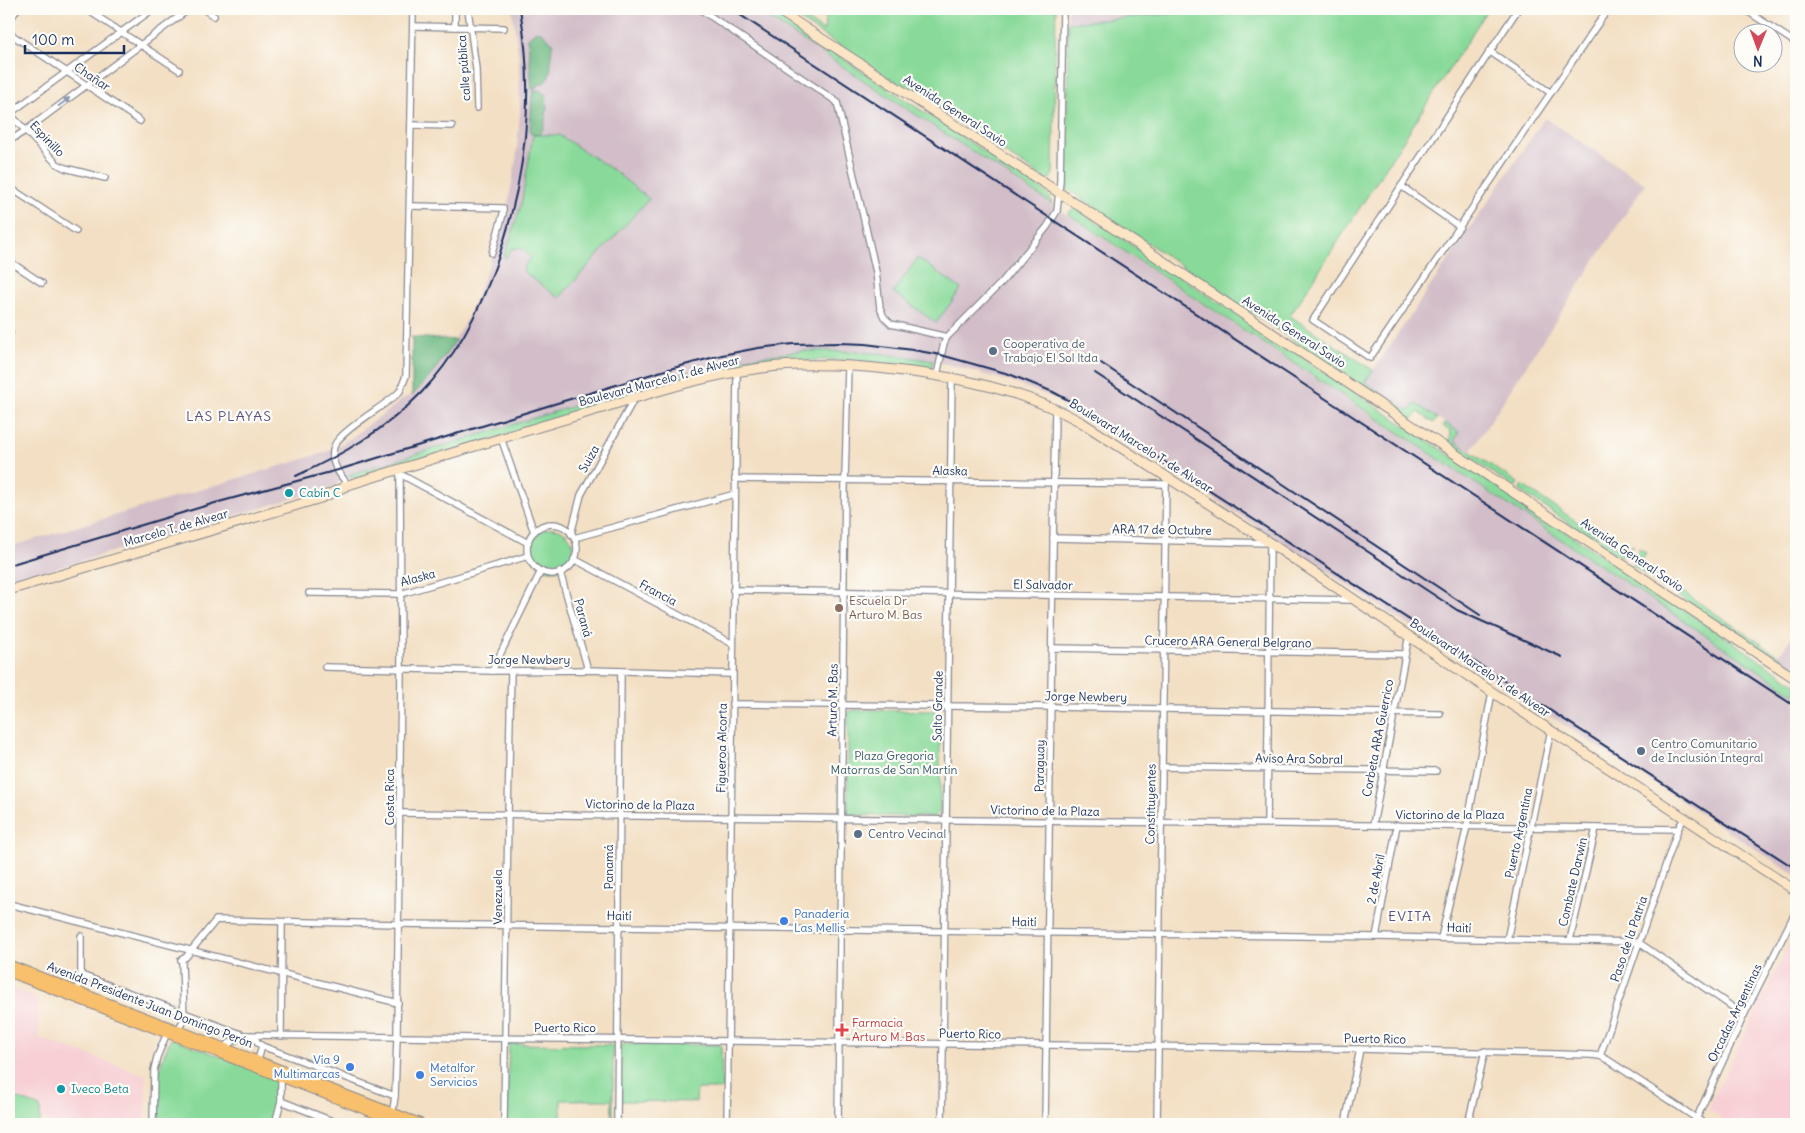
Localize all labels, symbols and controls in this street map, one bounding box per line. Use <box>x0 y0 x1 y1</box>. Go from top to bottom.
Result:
scale bar <box>25 22 124 54</box>
north arrow <box>1732 22 1782 72</box>
text: 100 m <box>32 30 74 49</box>
street label: calle pública <box>454 34 473 102</box>
text: N <box>1753 52 1763 70</box>
street label: Chañar <box>71 59 113 94</box>
street label: Avenida General Savio <box>901 71 1010 150</box>
one-way arrow <box>57 97 71 107</box>
street label: Espinillo <box>27 118 68 160</box>
street label: Avenida General Savio <box>1240 292 1349 371</box>
place label: Cooperativa de Trabajo El Sol ltda <box>1003 336 1098 365</box>
marker: Cooperativa de Trabajo El Sol ltda <box>987 345 999 357</box>
street label: Boulevard Marcelo T. de Alvear <box>577 352 741 409</box>
street label: Boulevard Marcelo T. de Alvear <box>1067 395 1216 496</box>
district label: LAS PLAYAS <box>186 407 272 425</box>
street label: Suiza <box>575 442 602 475</box>
street label: Alaska <box>932 463 968 478</box>
place label: Cabín C <box>299 485 341 500</box>
marker: Cabín C <box>283 487 295 499</box>
street label: Marcelo T. de Alvear <box>122 505 230 550</box>
street label: Avenida General Savio <box>1578 515 1687 595</box>
street label: ARA 17 de Octubre <box>1112 521 1212 538</box>
street label: Alaska <box>399 566 437 589</box>
street label: Francia <box>637 576 680 609</box>
street label: El Salvador <box>1013 576 1073 593</box>
place label: Escuela Dr Arturo M. Bas <box>849 593 922 622</box>
street label: Paraná <box>571 597 596 639</box>
marker: Escuela Dr Arturo M. Bas <box>833 602 845 614</box>
street label: Boulevard Marcelo T. de Alvear <box>1407 615 1553 720</box>
street label: Crucero ARA General Belgrano <box>1144 633 1312 650</box>
street label: Jorge Newbery <box>488 652 570 667</box>
street label: Arturo M. Bas <box>824 663 841 737</box>
street label: Salto Grande <box>929 671 946 741</box>
street label: Corbeta ARA Guerrico <box>1359 678 1396 798</box>
street label: Jorge Newbery <box>1045 688 1127 705</box>
street label: Figueroa Alcorta <box>713 703 730 793</box>
place label: Centro Comunitario de Inclusión Integral <box>1651 736 1763 765</box>
street label: Paraguay <box>1032 740 1047 792</box>
marker: Centro Comunitario de Inclusión Integral <box>1635 745 1647 757</box>
park label: Plaza Gregoria Matorras de San Martín <box>831 748 957 777</box>
street label: Aviso Ara Sobral <box>1255 750 1343 767</box>
street label: Constituyentes <box>1142 764 1159 844</box>
street label: Costa Rica <box>382 768 397 825</box>
street label: Puerto Argentina <box>1502 786 1535 880</box>
street label: Victorino de la Plaza <box>585 796 695 813</box>
street label: Victorino de la Plaza <box>990 802 1100 819</box>
street label: Victorino de la Plaza <box>1395 807 1505 822</box>
place label: Centro Vecinal <box>868 826 946 841</box>
marker: Centro Vecinal <box>852 828 864 840</box>
street label: Combate Darwin <box>1555 836 1590 928</box>
street label: Panamá <box>601 844 616 889</box>
street label: 2 de Abril <box>1363 853 1388 905</box>
street label: Venezuela <box>490 869 505 925</box>
street label: Paso de la Patria <box>1607 894 1650 984</box>
place label: Panadería Las Mellis <box>794 906 850 935</box>
district label: EVITA <box>1388 907 1432 925</box>
street label: Haití <box>606 908 632 923</box>
street label: Haití <box>1011 914 1037 929</box>
marker: Panadería Las Mellis <box>778 915 790 927</box>
street label: Haití <box>1446 920 1472 935</box>
street label: Avenida Presidente Juan Domingo Perón <box>45 958 255 1051</box>
street label: Orcadas Argentinas <box>1704 961 1765 1064</box>
place label: Farmacia Arturo M. Bas <box>852 1015 925 1044</box>
street label: Puerto Rico <box>534 1020 596 1035</box>
marker: Farmacia Arturo M. Bas <box>836 1024 848 1036</box>
street label: Puerto Rico <box>939 1025 1002 1042</box>
street label: Puerto Rico <box>1344 1030 1407 1047</box>
place label: Vía 9 Multimarcas <box>273 1052 340 1081</box>
place label: Metalfor Servicios <box>430 1060 478 1089</box>
marker: Vía 9 Multimarcas <box>344 1061 356 1073</box>
marker: Metalfor Servicios <box>414 1069 426 1081</box>
place label: Iveco Beta <box>71 1081 129 1096</box>
marker: Iveco Beta <box>55 1083 67 1095</box>

